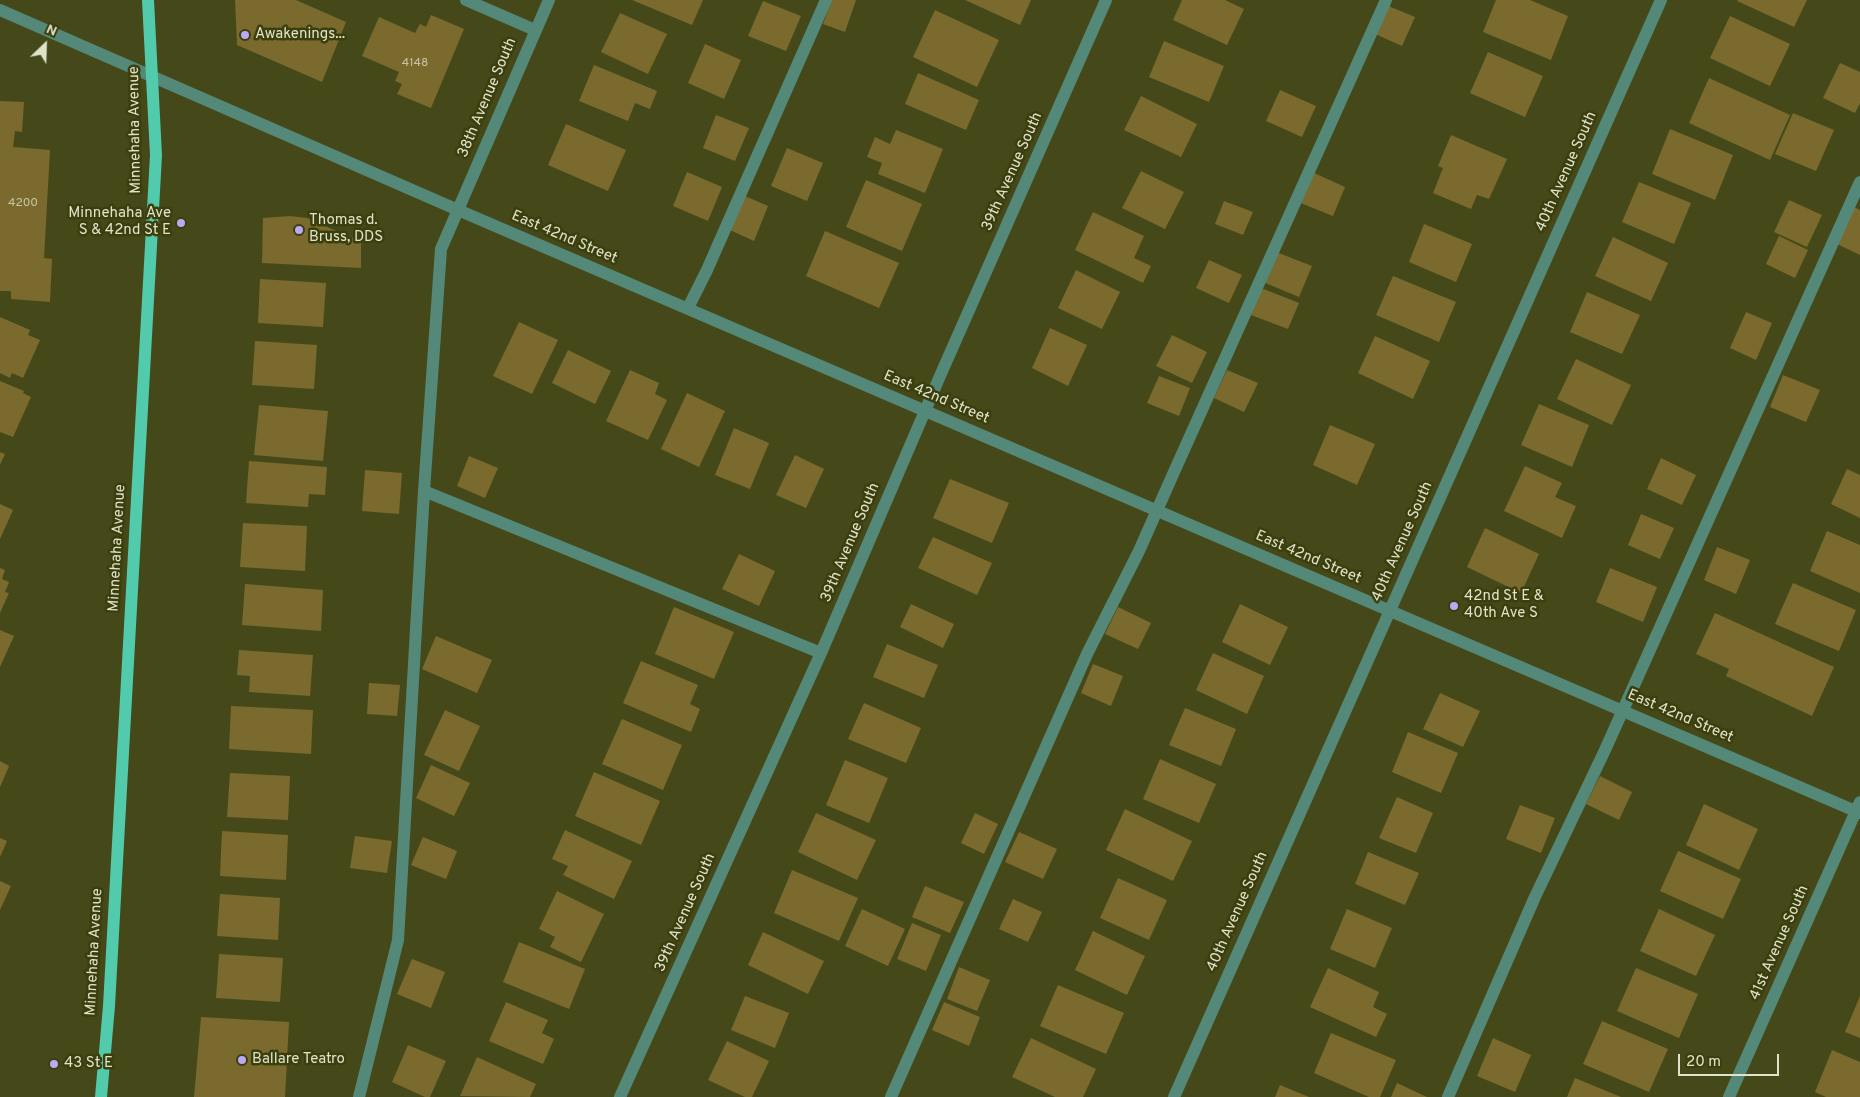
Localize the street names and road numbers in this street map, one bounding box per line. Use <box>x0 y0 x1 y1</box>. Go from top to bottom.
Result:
street label: 38th Avenue South <box>455 35 521 161</box>
street label: Minnehaha Avenue <box>126 66 146 194</box>
street label: 40th Avenue South <box>1532 109 1602 235</box>
street label: 39th Avenue South <box>979 110 1047 234</box>
street label: East 42nd Street <box>508 208 620 268</box>
street label: East 42nd Street <box>880 368 992 428</box>
street label: 40th Avenue South <box>1368 479 1438 605</box>
street label: 39th Avenue South <box>818 481 884 605</box>
street label: Minnehaha Avenue <box>106 484 130 612</box>
street label: East 42nd Street <box>1252 528 1364 588</box>
street label: East 42nd Street <box>1624 687 1736 747</box>
street label: 40th Avenue South <box>1203 849 1273 975</box>
street label: 39th Avenue South <box>652 851 720 975</box>
street label: 41st Avenue South <box>1747 883 1813 1003</box>
street label: Minnehaha Avenue <box>83 888 107 1016</box>

